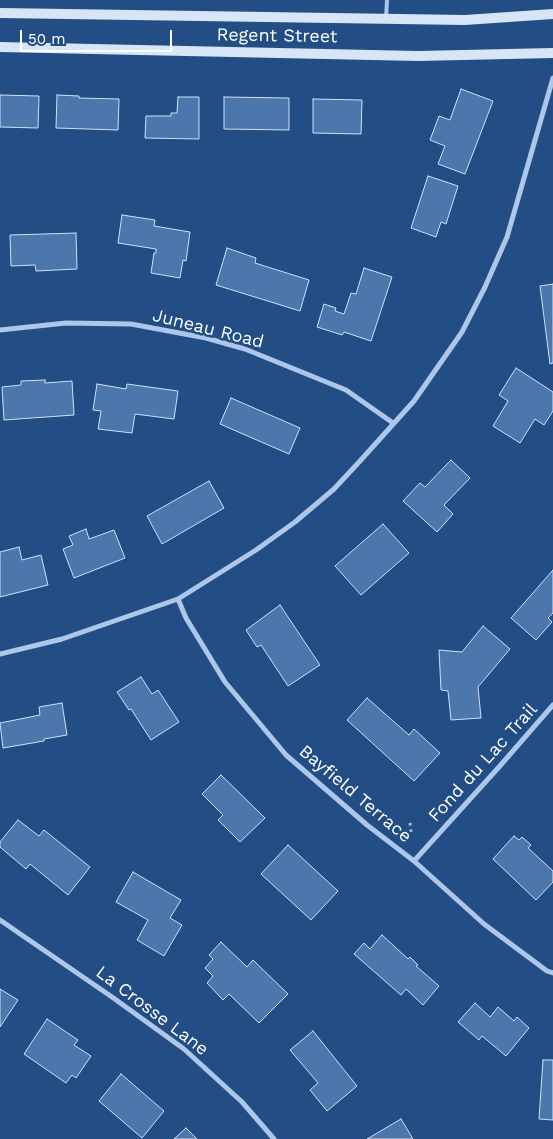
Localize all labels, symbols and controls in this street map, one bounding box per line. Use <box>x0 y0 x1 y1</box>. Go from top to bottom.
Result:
scale bar <box>22 20 175 52</box>
street label: Regent Street <box>216 24 338 48</box>
text: 50 m <box>28 30 65 48</box>
street label: Juneau Road <box>150 305 266 353</box>
street label: Fond du Lac Trail <box>424 699 542 827</box>
street label: Bayfield Terrace <box>294 741 416 847</box>
street label: La Crosse Lane <box>91 962 213 1060</box>

